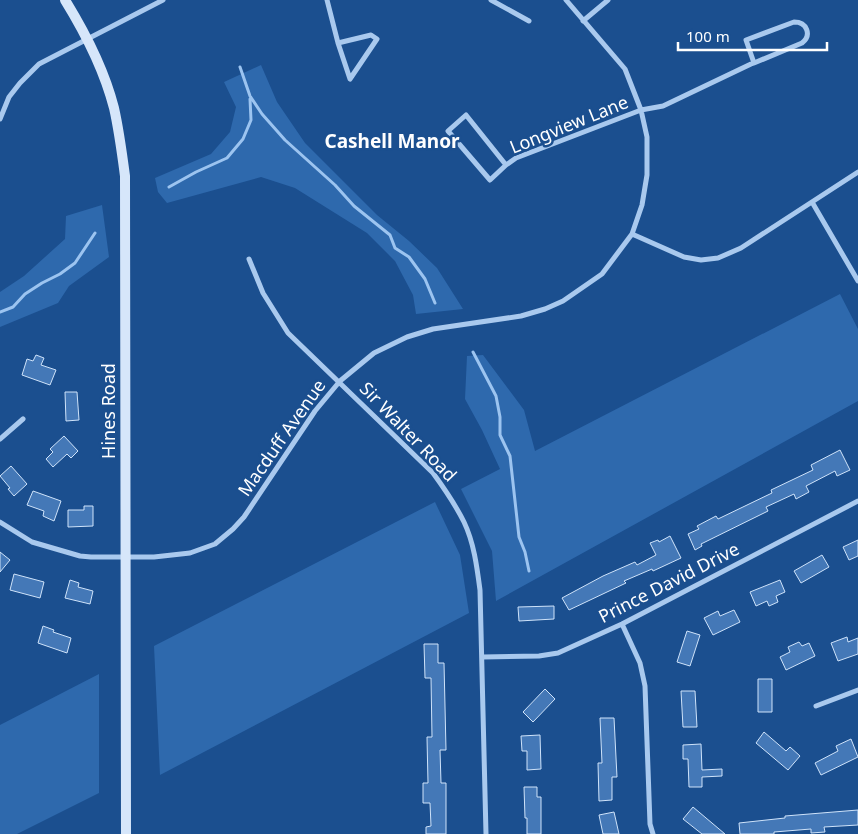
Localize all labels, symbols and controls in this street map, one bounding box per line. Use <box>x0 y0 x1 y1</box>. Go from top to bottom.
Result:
scale bar <box>678 20 827 52</box>
text: 100 m <box>686 26 730 46</box>
street label: Longview Lane <box>506 89 631 159</box>
district label: Cashell Manor <box>324 128 460 154</box>
street label: Hines Road <box>96 363 120 459</box>
street label: Macduff Avenue <box>232 374 330 501</box>
street label: Sir Walter Road <box>355 376 462 486</box>
street label: Prince David Drive <box>594 536 743 628</box>

